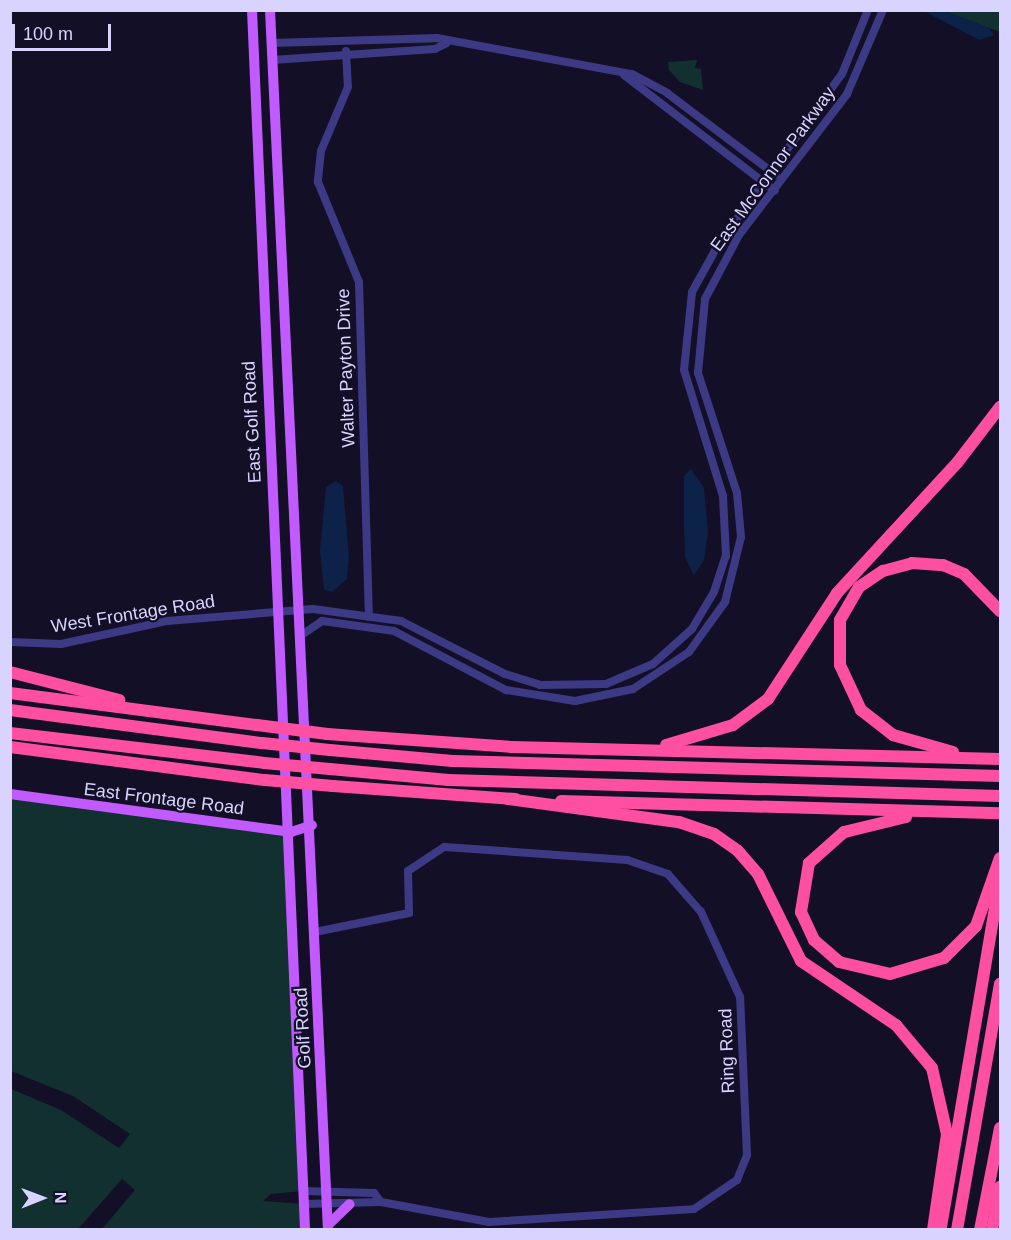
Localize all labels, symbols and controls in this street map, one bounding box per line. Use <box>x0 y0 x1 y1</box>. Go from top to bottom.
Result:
scale bar <box>15 12 114 50</box>
text: 100 m <box>23 24 73 44</box>
street label: East McConnor Parkway <box>706 83 840 255</box>
street label: Walter Payton Drive <box>332 288 360 448</box>
street label: East Golf Road <box>238 360 266 484</box>
street label: West Frontage Road <box>49 590 217 638</box>
street label: East Frontage Road <box>83 778 245 820</box>
street label: Golf Road <box>290 987 316 1069</box>
street label: Ring Road <box>715 1008 739 1094</box>
north arrow <box>12 1168 72 1228</box>
text: N <box>52 1192 69 1204</box>

